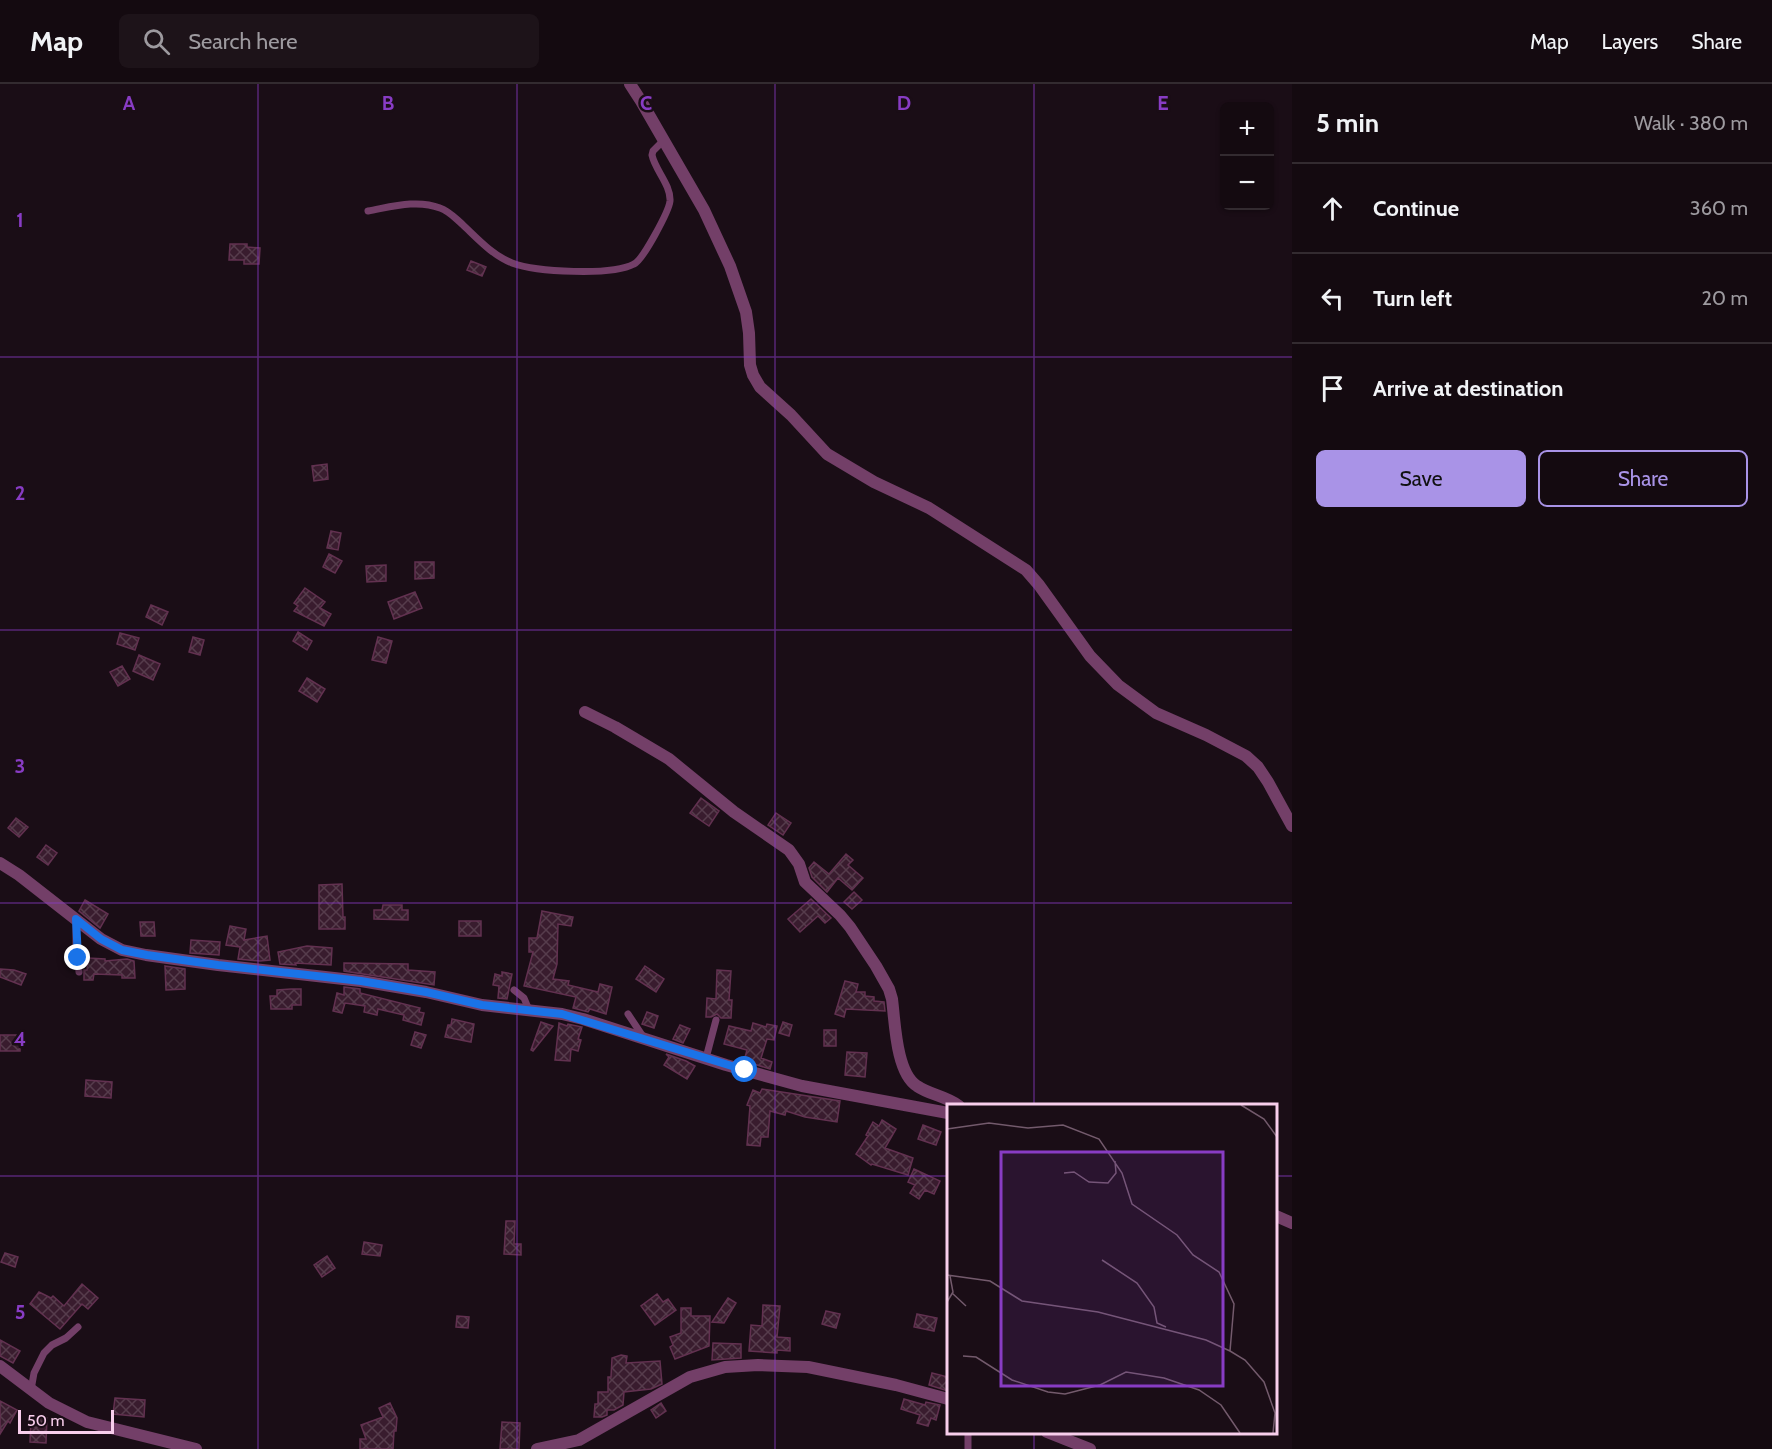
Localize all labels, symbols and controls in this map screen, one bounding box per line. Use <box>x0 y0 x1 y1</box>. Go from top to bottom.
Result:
search box <box>119 14 539 68</box>
text: Map <box>30 24 83 58</box>
icon: search <box>140 25 173 58</box>
text: Search here <box>188 28 297 55</box>
text: Map <box>1530 29 1569 54</box>
text: Layers <box>1602 29 1658 54</box>
text: Share <box>1691 29 1742 54</box>
text: A <box>123 91 136 115</box>
text: B <box>382 91 394 115</box>
text: C <box>640 91 652 115</box>
text: D <box>897 91 911 115</box>
text: E <box>1157 91 1169 115</box>
map controls <box>1220 102 1274 210</box>
button: + <box>1220 102 1274 156</box>
text: 5 min <box>1316 107 1379 139</box>
text: Walk · 380 m <box>1634 111 1748 135</box>
button: − <box>1220 156 1274 210</box>
icon: ahead <box>1316 192 1349 225</box>
text: Continue <box>1373 195 1459 222</box>
text: 360 m <box>1690 196 1748 220</box>
text: 1 <box>16 208 24 232</box>
icon: left <box>1316 282 1349 315</box>
text: Turn left <box>1373 285 1452 312</box>
text: 20 m <box>1702 286 1748 310</box>
icon: arrive <box>1316 372 1349 405</box>
text: Arrive at destination <box>1373 375 1563 402</box>
button: Save <box>1316 450 1526 507</box>
button: Share <box>1538 450 1748 507</box>
text: 2 <box>15 481 25 505</box>
text: 3 <box>15 754 25 778</box>
route end <box>64 944 90 970</box>
text: 4 <box>14 1027 26 1051</box>
route start <box>731 1056 757 1082</box>
inset map <box>947 1104 1277 1434</box>
text: 5 <box>15 1300 25 1324</box>
scale bar <box>18 1407 114 1434</box>
text: 50 m <box>27 1411 64 1430</box>

